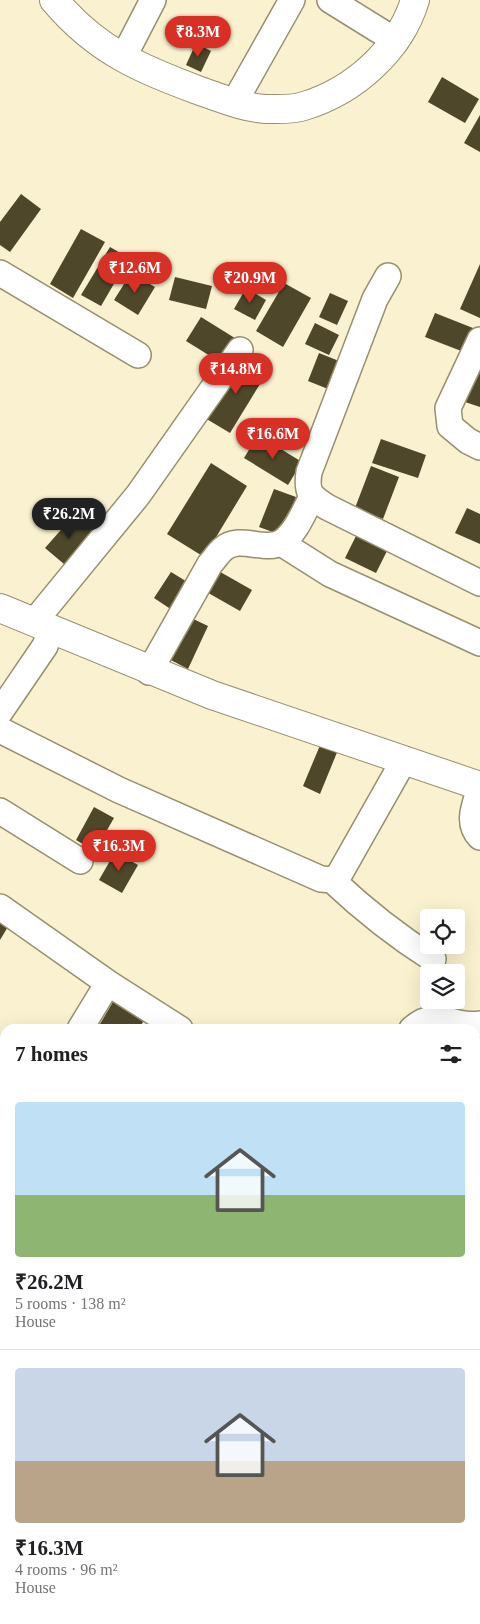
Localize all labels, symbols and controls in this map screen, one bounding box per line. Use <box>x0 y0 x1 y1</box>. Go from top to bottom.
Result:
pin: ₹8.3M <box>163 15 233 58</box>
text: ₹8.3M <box>176 23 220 40</box>
pin: ₹12.6M <box>94 252 176 294</box>
text: ₹12.6M <box>109 259 161 276</box>
pin: ₹20.9M <box>209 262 291 304</box>
text: ₹20.9M <box>224 269 276 286</box>
pin: ₹14.8M <box>195 352 277 395</box>
text: ₹14.8M <box>210 360 262 377</box>
pin: ₹16.6M <box>232 418 314 460</box>
text: ₹16.6M <box>247 425 299 442</box>
pin: ₹26.2M <box>28 498 110 540</box>
text: ₹26.2M <box>43 505 95 522</box>
pin: ₹16.3M <box>78 830 160 872</box>
text: ₹16.3M <box>93 837 145 854</box>
map controls <box>420 909 465 1009</box>
button: locate <box>420 909 465 954</box>
button: layers <box>420 964 465 1009</box>
icon: filters <box>437 1040 465 1068</box>
text: 7 homes <box>15 1042 88 1066</box>
icon: home <box>195 1135 285 1225</box>
text: ₹26.2M <box>15 1270 84 1294</box>
text: 5 rooms · 138 m² <box>15 1295 126 1312</box>
text: House <box>15 1313 56 1330</box>
icon: home <box>195 1400 285 1490</box>
text: ₹16.3M <box>15 1536 84 1560</box>
text: 4 rooms · 96 m² <box>15 1561 118 1578</box>
text: House <box>15 1579 56 1596</box>

